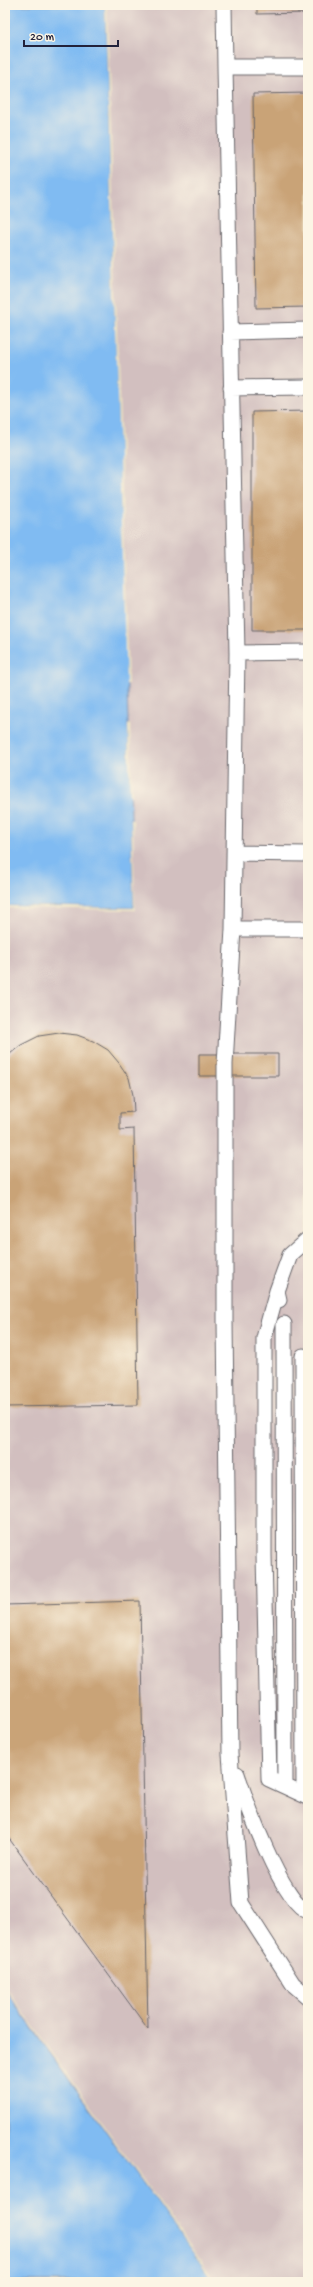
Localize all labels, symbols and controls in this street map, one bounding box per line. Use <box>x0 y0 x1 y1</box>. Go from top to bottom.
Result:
scale bar <box>24 22 118 48</box>
text: 20 m <box>30 31 55 45</box>

